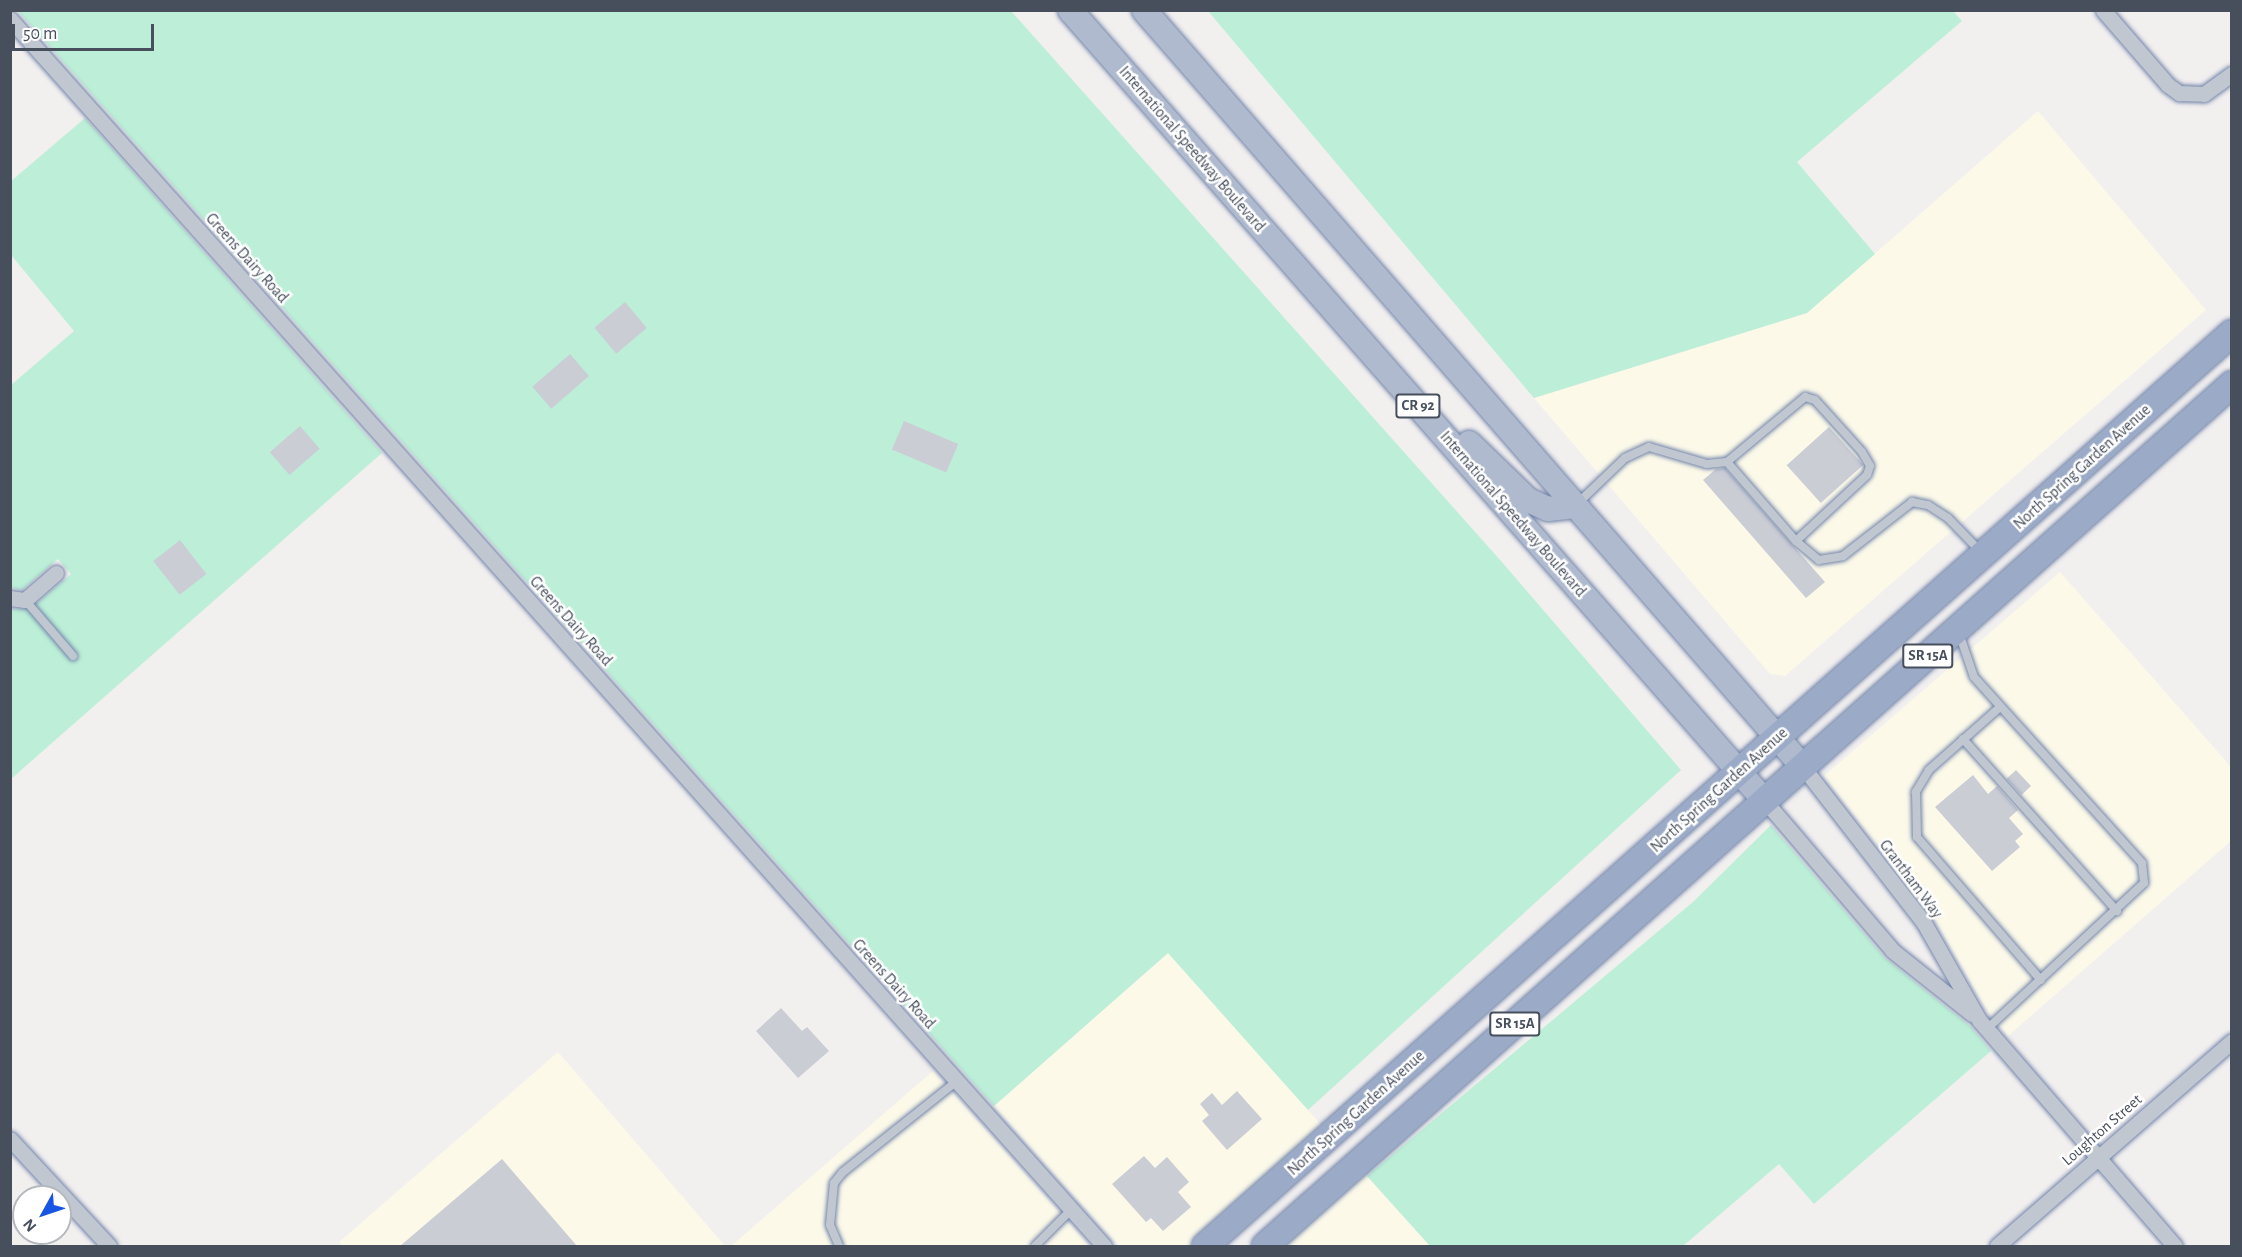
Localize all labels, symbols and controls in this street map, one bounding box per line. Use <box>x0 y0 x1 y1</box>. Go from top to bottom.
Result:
scale bar <box>15 12 158 50</box>
text: 50 m <box>23 25 57 43</box>
street label: International Speedway Boulevard <box>1115 62 1269 236</box>
street label: Greens Dairy Road <box>202 209 292 307</box>
road number: CR 92 <box>1394 394 1442 418</box>
street label: North Spring Garden Avenue <box>2010 400 2154 534</box>
street label: International Speedway Boulevard <box>1436 427 1590 601</box>
street label: Greens Dairy Road <box>526 572 616 670</box>
road number: SR 15A <box>1901 644 1955 668</box>
street label: North Spring Garden Avenue <box>1647 723 1791 857</box>
street label: Grantham Way <box>1875 836 1947 922</box>
street label: Greens Dairy Road <box>849 935 939 1033</box>
road number: SR 15A <box>1488 1012 1542 1036</box>
street label: North Spring Garden Avenue <box>1284 1046 1428 1180</box>
street label: Loughton Street <box>2058 1090 2146 1170</box>
north arrow <box>12 1185 72 1245</box>
text: N <box>20 1216 39 1235</box>

